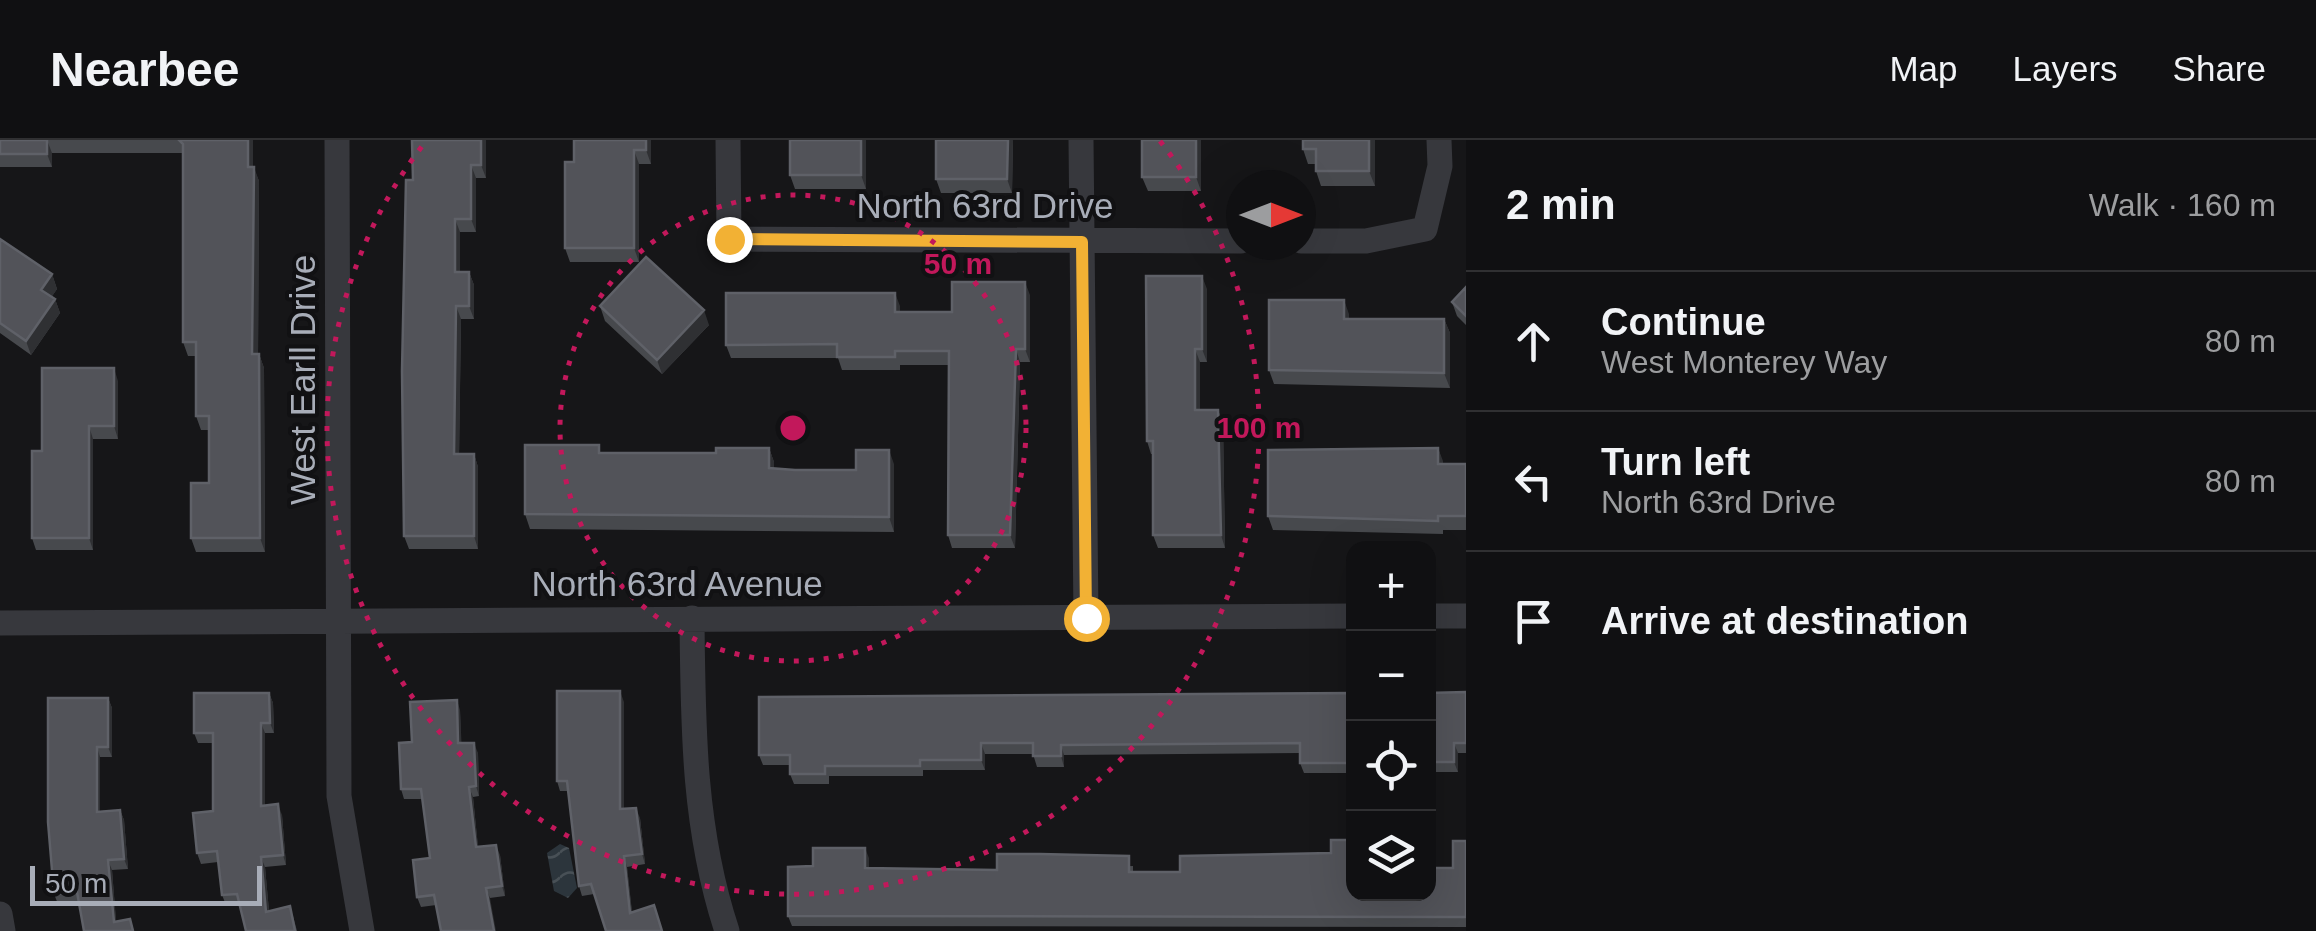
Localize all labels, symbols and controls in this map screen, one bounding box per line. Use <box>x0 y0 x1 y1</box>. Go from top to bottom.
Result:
text: Nearbee <box>50 43 239 96</box>
text: Map <box>1889 49 1958 88</box>
text: Layers <box>2013 49 2118 88</box>
text: Share <box>2173 49 2266 88</box>
north arrow <box>1226 170 1316 260</box>
text: 2 min <box>1506 181 1616 228</box>
street label: North 63rd Drive <box>857 186 1113 225</box>
text: Walk · 160 m <box>2089 187 2276 223</box>
route end <box>707 217 753 263</box>
text: 50 m <box>924 247 992 280</box>
street label: West Earll Drive <box>283 255 322 505</box>
text: Continue <box>1601 301 1766 343</box>
icon: ahead <box>1506 314 1561 369</box>
text: 80 m <box>2205 323 2276 359</box>
text: West Monterey Way <box>1601 344 1887 380</box>
centre of rings <box>775 410 811 446</box>
text: 100 m <box>1216 411 1302 444</box>
text: Turn left <box>1601 441 1750 483</box>
icon: left <box>1506 454 1561 509</box>
text: 80 m <box>2205 463 2276 499</box>
text: North 63rd Drive <box>1601 484 1836 520</box>
map controls <box>1346 541 1436 901</box>
button: + <box>1346 541 1436 631</box>
street label: North 63rd Avenue <box>531 564 823 603</box>
icon: arrive <box>1506 594 1561 649</box>
route start <box>1064 596 1110 642</box>
text: Arrive at destination <box>1601 600 1968 642</box>
button: − <box>1346 631 1436 721</box>
button: locate <box>1346 721 1436 811</box>
button: layers <box>1346 811 1436 901</box>
scale bar <box>30 861 262 906</box>
text: 50 m <box>45 868 107 899</box>

